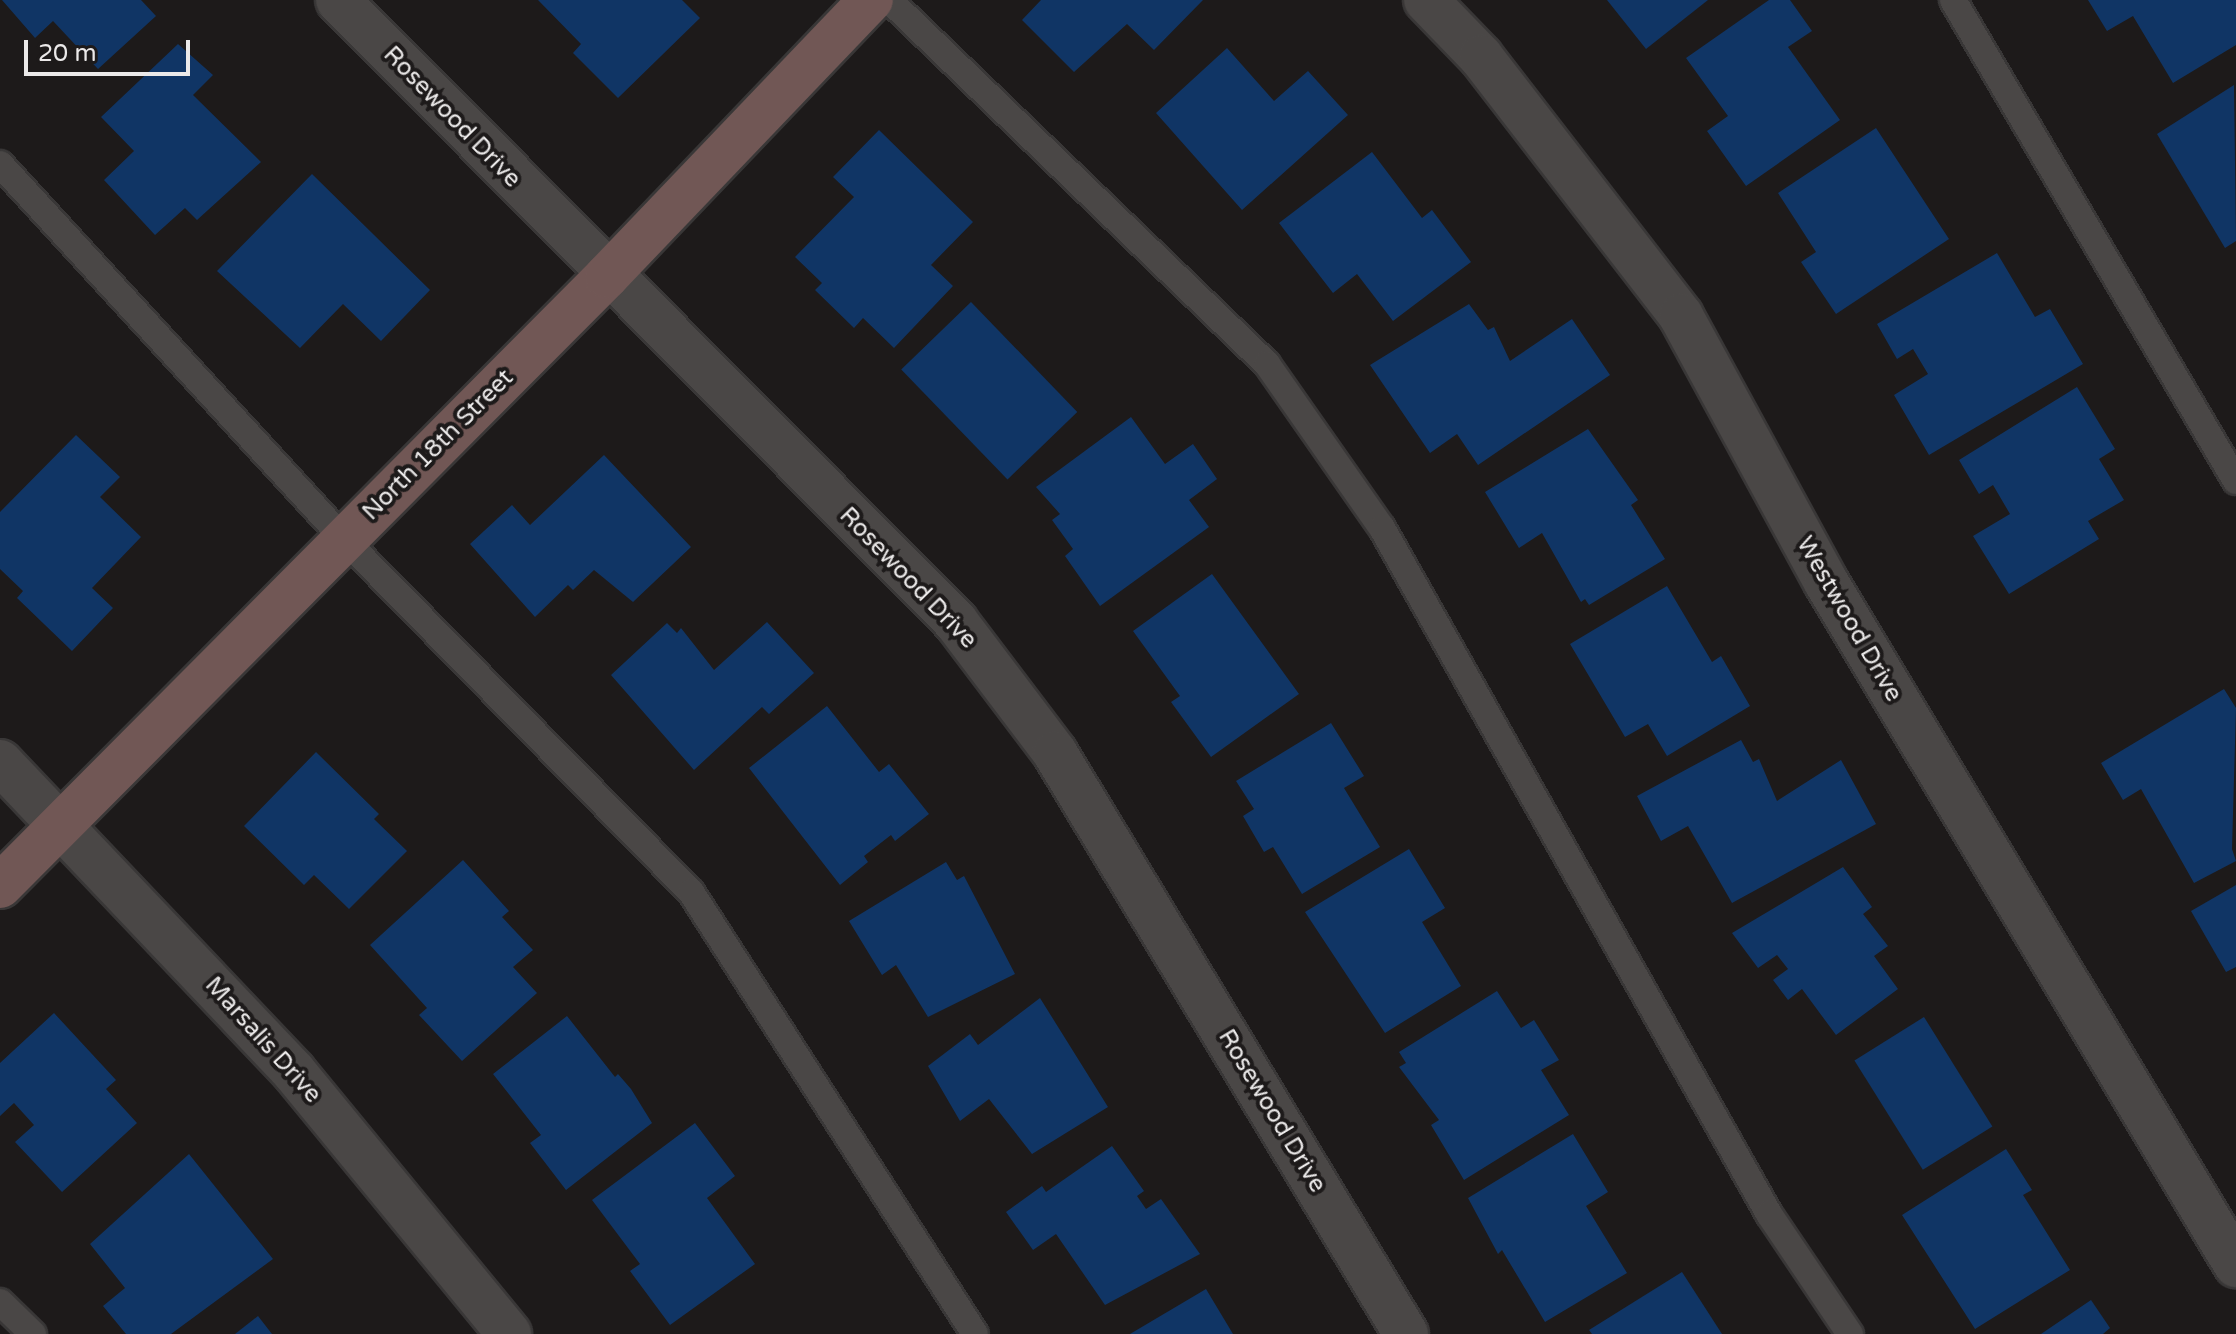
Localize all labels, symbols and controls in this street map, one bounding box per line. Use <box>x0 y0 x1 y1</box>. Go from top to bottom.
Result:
scale bar <box>28 24 194 74</box>
text: 20 m <box>38 39 96 68</box>
street label: Rosewood Drive <box>377 40 527 194</box>
street label: North 18th Street <box>357 364 519 526</box>
street label: Rosewood Drive <box>833 501 983 655</box>
street label: Westwood Drive <box>1790 531 1908 707</box>
street label: Marsalis Drive <box>199 971 327 1109</box>
street label: Rosewood Drive <box>1212 1024 1332 1198</box>

